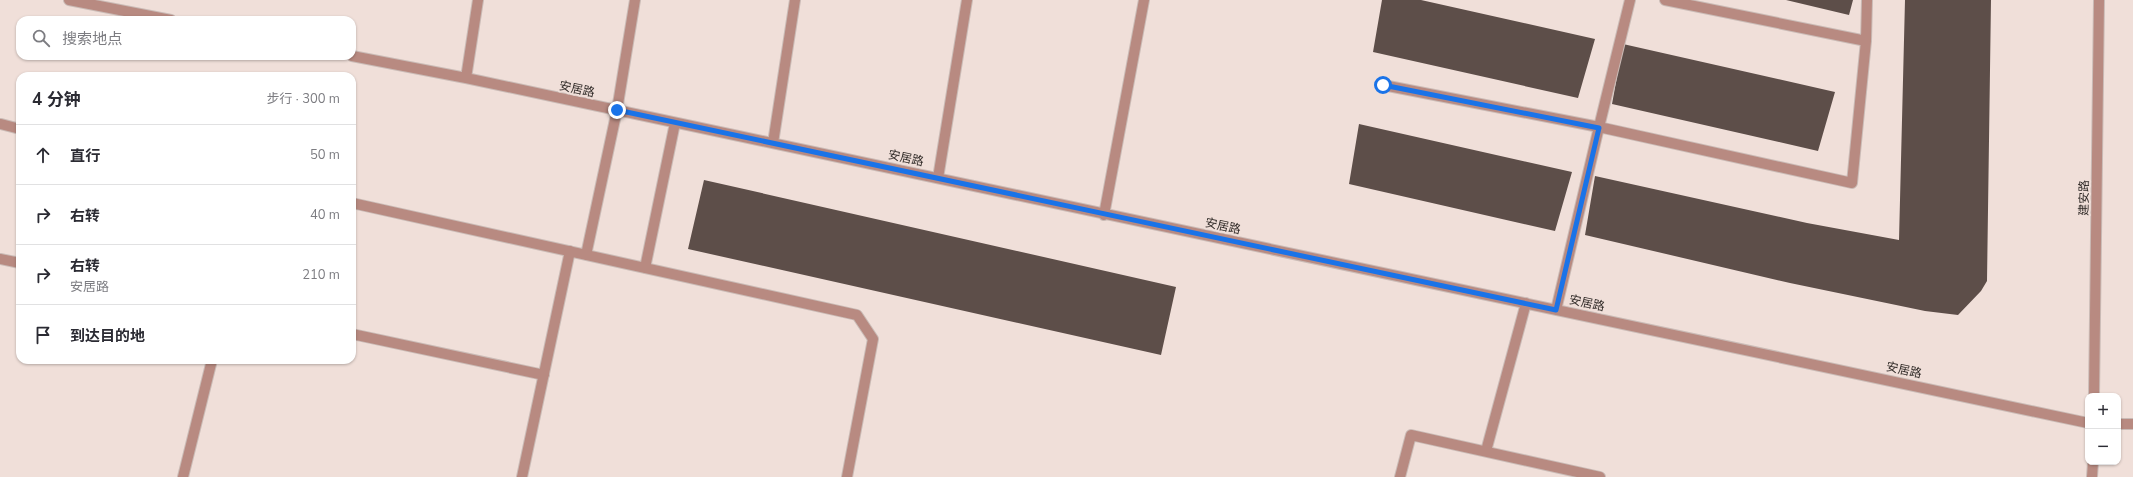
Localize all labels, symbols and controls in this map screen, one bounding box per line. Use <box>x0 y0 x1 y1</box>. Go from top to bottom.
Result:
search box <box>16 16 356 60</box>
icon: search <box>30 27 52 49</box>
text: 搜索地点 <box>62 29 122 49</box>
route start <box>1374 76 1392 94</box>
street label: 安居路 <box>558 77 596 101</box>
text: 4 分钟 <box>32 88 81 111</box>
text: 步行 · 300 m <box>266 90 340 108</box>
route end <box>608 101 626 119</box>
icon: ahead <box>32 144 54 166</box>
text: 直行 <box>70 146 100 166</box>
text: 50 m <box>310 146 340 164</box>
street label: 安居路 <box>887 146 925 170</box>
street label: 建安路 <box>2076 180 2092 216</box>
icon: right <box>32 204 54 226</box>
text: 右转 <box>70 206 100 226</box>
text: 40 m <box>310 206 340 224</box>
street label: 安居路 <box>1204 214 1242 238</box>
text: 右转 <box>70 256 100 276</box>
icon: right <box>32 264 54 286</box>
text: 210 m <box>302 266 340 284</box>
text: 安居路 <box>70 278 109 296</box>
street label: 安居路 <box>1568 291 1606 315</box>
icon: arrive <box>32 324 54 346</box>
text: 到达目的地 <box>70 326 145 346</box>
street label: 安居路 <box>1885 358 1923 382</box>
map controls <box>2085 393 2121 465</box>
button: + <box>2085 393 2121 429</box>
button: − <box>2085 429 2121 465</box>

